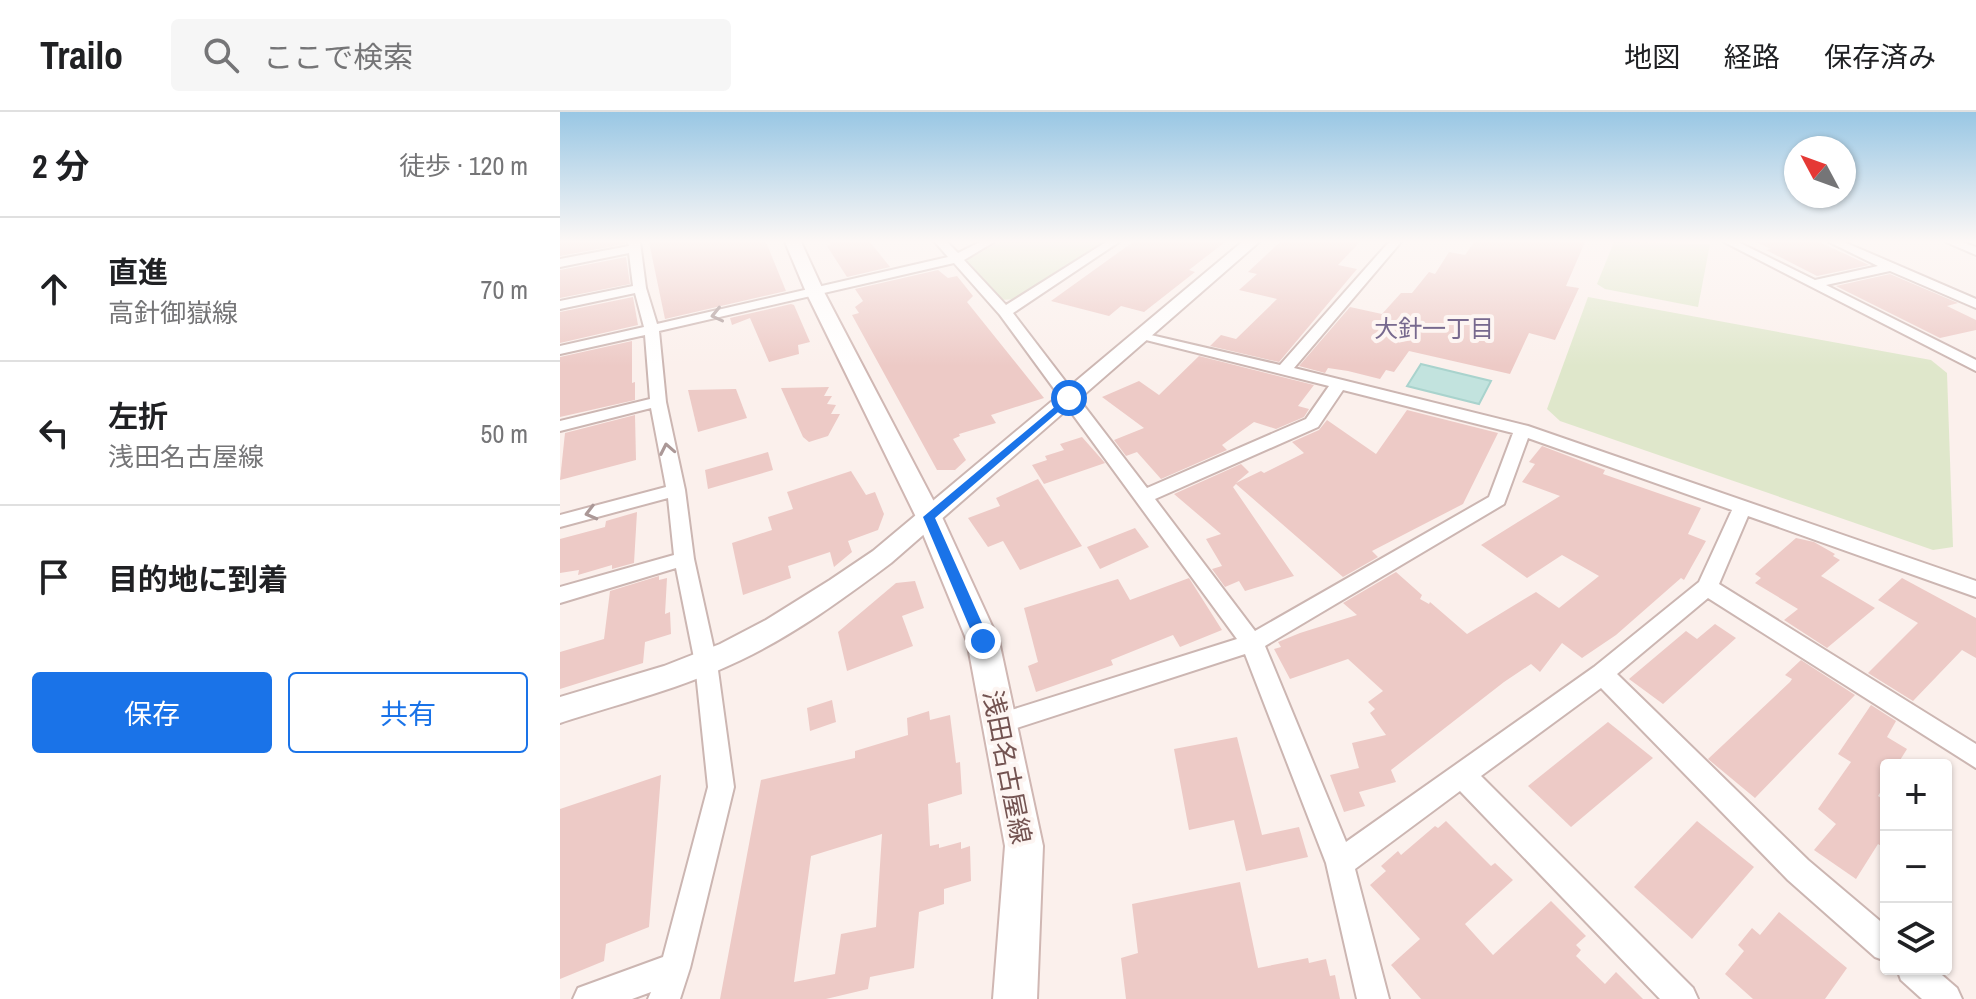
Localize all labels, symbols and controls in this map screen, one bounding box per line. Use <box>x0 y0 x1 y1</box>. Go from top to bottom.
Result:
search box <box>171 19 731 91</box>
text: Trailo <box>40 30 123 81</box>
icon: search <box>199 33 243 77</box>
text: ここで検索 <box>263 37 413 77</box>
text: 地図 <box>1624 38 1680 76</box>
text: 経路 <box>1724 38 1780 76</box>
text: 保存済み <box>1824 38 1936 76</box>
north arrow <box>1784 136 1856 208</box>
text: 2 分 <box>32 143 89 189</box>
text: 徒歩 · 120 m <box>399 148 528 183</box>
text: 直進 <box>108 252 168 292</box>
icon: ahead <box>32 267 76 311</box>
text: 70 m <box>481 272 528 307</box>
text: 高針御嶽線 <box>108 295 238 330</box>
one-way arrow <box>711 305 724 322</box>
district label: 大針一丁目 <box>1374 312 1494 344</box>
route start <box>1051 380 1087 416</box>
text: 左折 <box>108 396 168 436</box>
icon: left <box>32 411 76 455</box>
text: 50 m <box>481 416 528 451</box>
text: 浅田名古屋線 <box>108 439 264 474</box>
one-way arrow <box>660 442 677 455</box>
one-way arrow <box>584 503 598 520</box>
icon: arrive <box>32 555 76 599</box>
text: 目的地に到着 <box>108 559 288 599</box>
route end <box>965 623 1001 659</box>
button: 保存 <box>32 672 272 753</box>
button: 共有 <box>288 672 528 753</box>
street label: 浅田名古屋線 <box>975 687 1040 847</box>
map controls <box>1880 759 1952 975</box>
button: + <box>1880 759 1952 831</box>
button: − <box>1880 831 1952 903</box>
button: layers <box>1880 903 1952 975</box>

